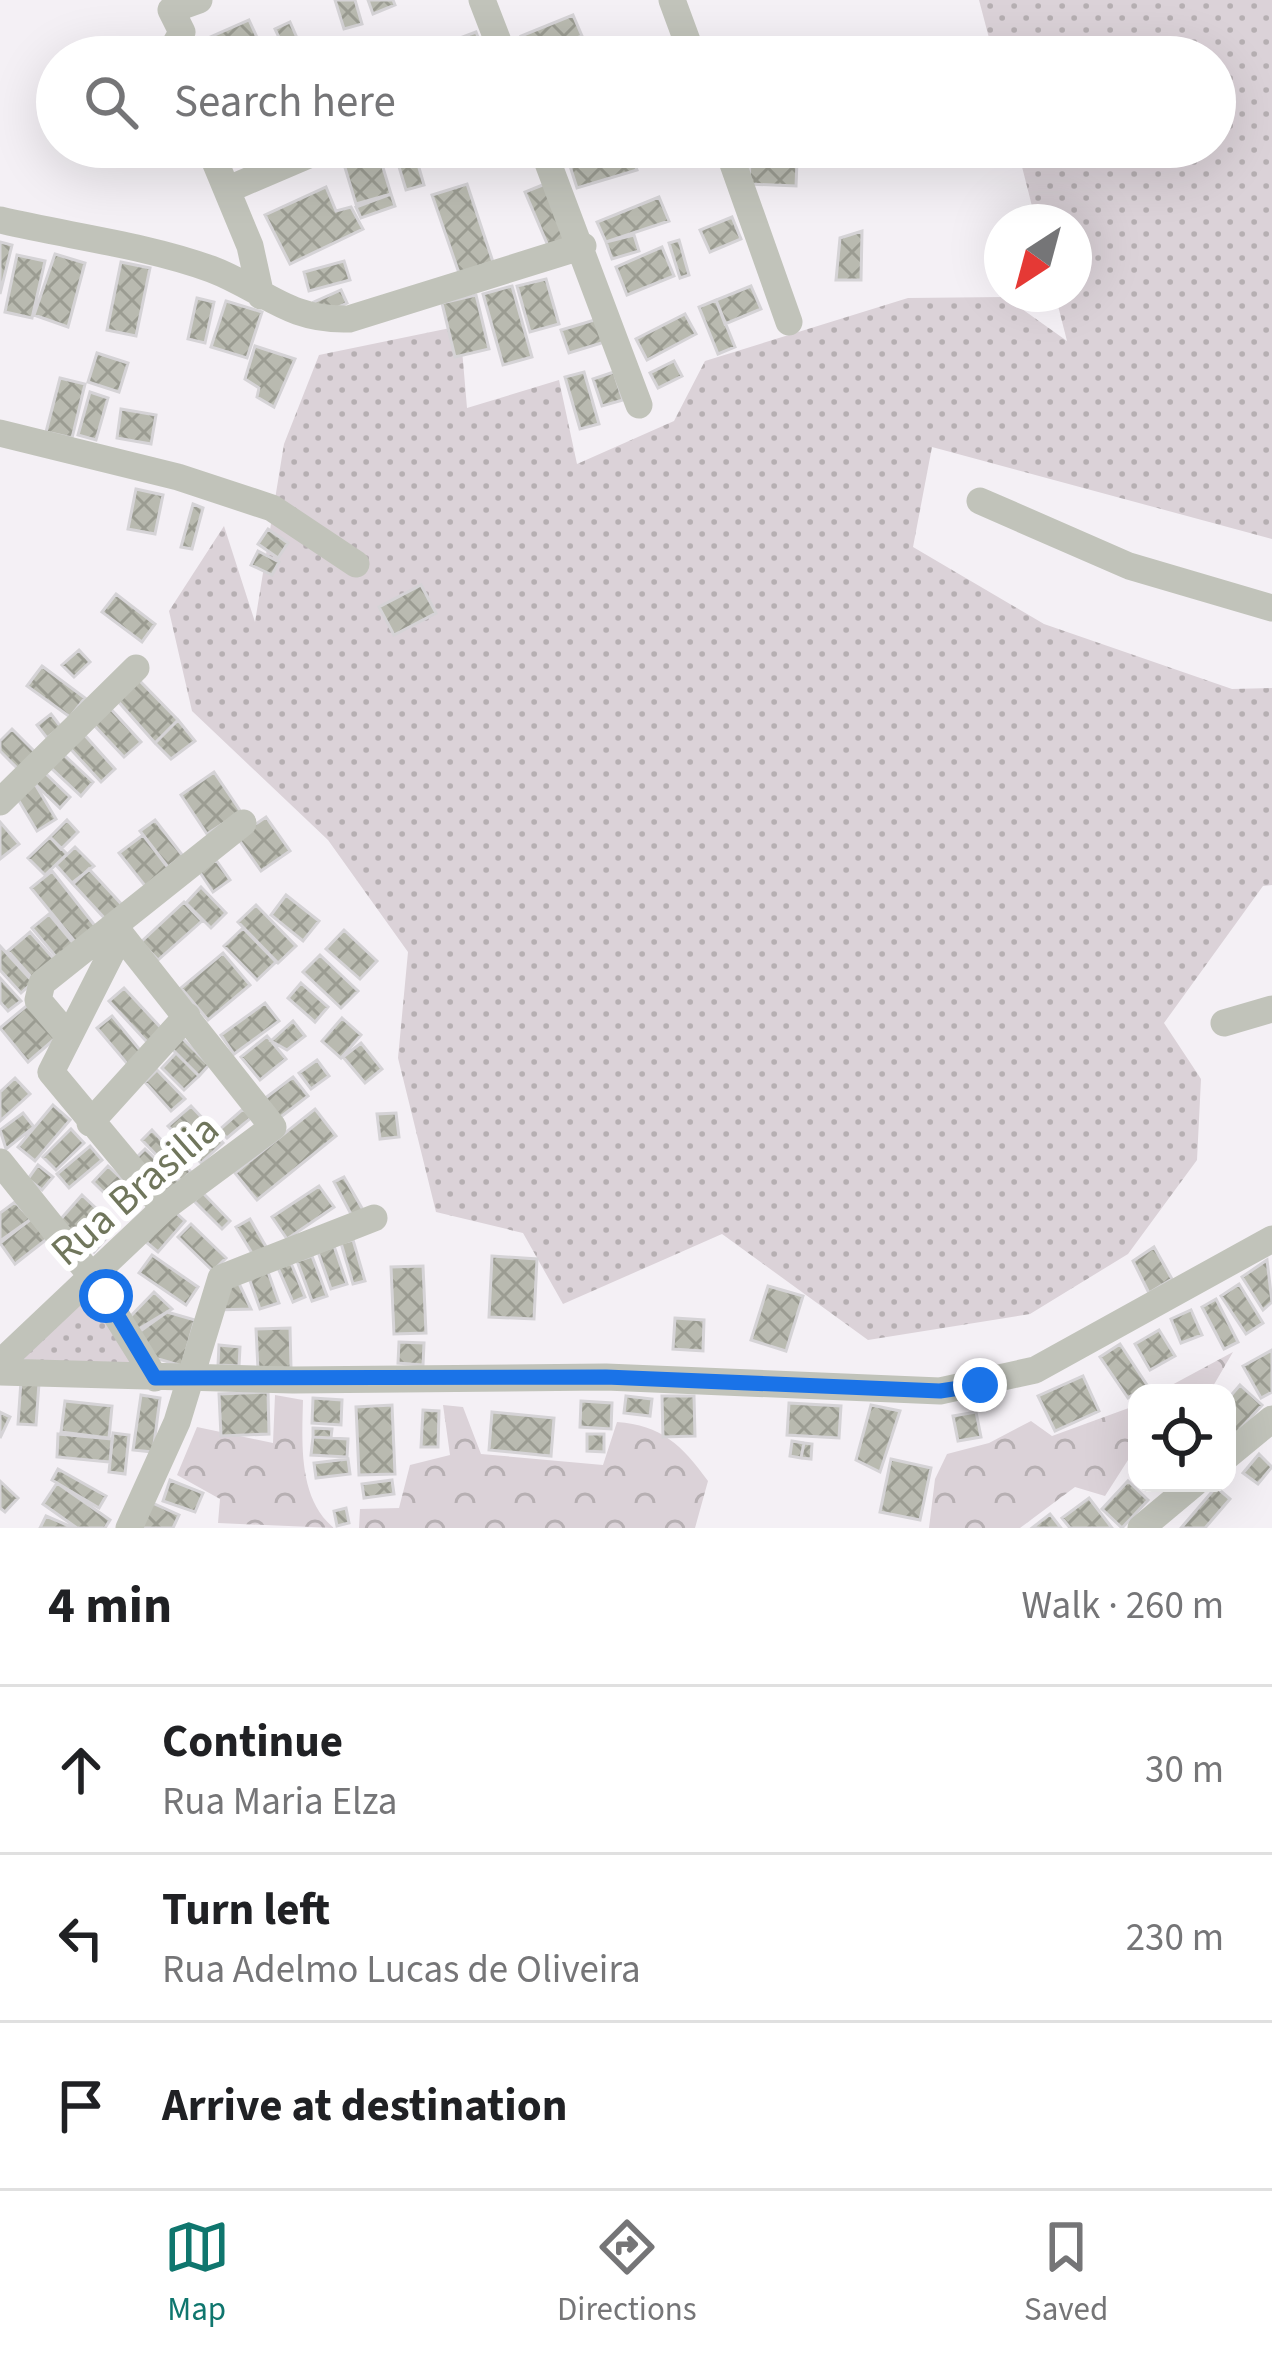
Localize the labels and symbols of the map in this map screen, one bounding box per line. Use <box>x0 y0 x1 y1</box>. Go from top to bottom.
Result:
north arrow <box>984 204 1092 312</box>
street label: Rua Brasilia <box>38 1100 233 1281</box>
route start <box>79 1269 133 1323</box>
route end <box>953 1358 1007 1412</box>

